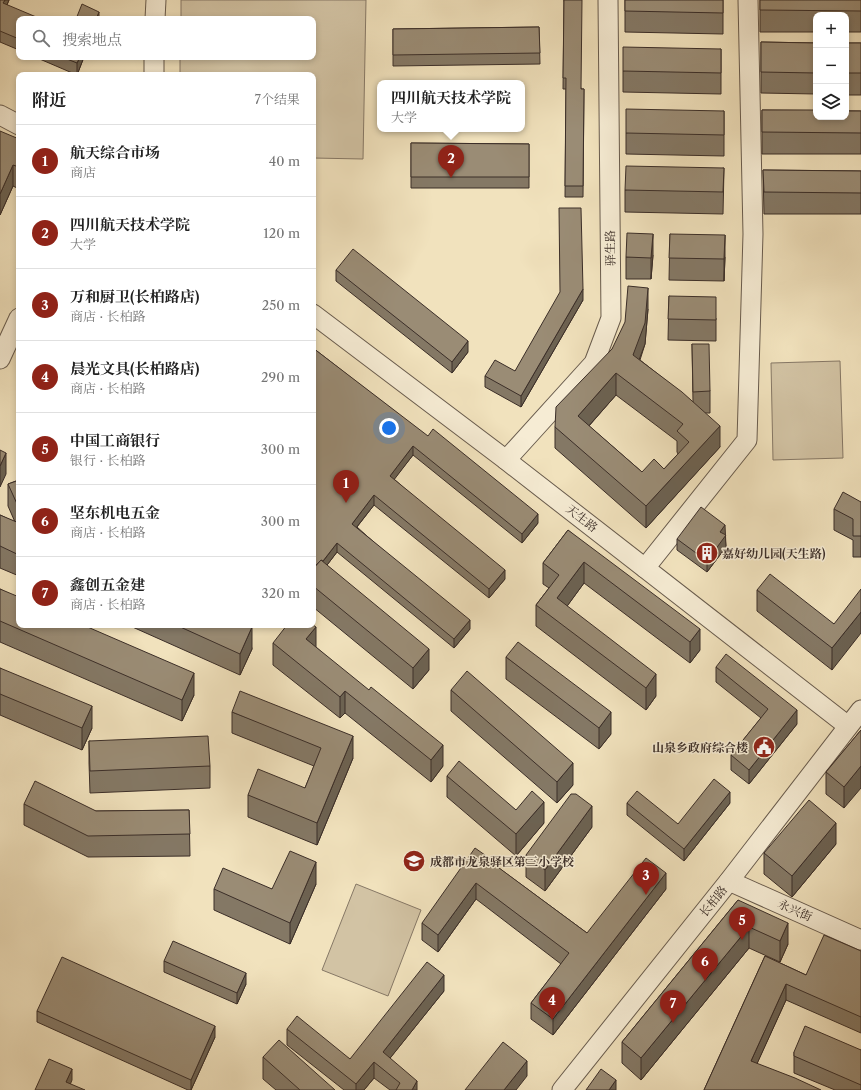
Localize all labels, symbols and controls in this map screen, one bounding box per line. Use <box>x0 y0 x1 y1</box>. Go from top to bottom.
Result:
map controls <box>813 12 849 120</box>
button: + <box>813 12 849 48</box>
search box <box>16 16 316 60</box>
icon: search <box>30 27 52 49</box>
text: 搜索地点 <box>62 30 122 49</box>
button: − <box>813 48 849 84</box>
popup <box>377 80 525 132</box>
button: layers <box>813 84 849 120</box>
text: 四川航天技术学院 <box>391 88 511 107</box>
text: 附近 <box>32 90 66 110</box>
text: 7个结果 <box>255 91 300 107</box>
text: 大学 <box>391 109 417 125</box>
text: 航天综合市场 <box>70 143 160 162</box>
pin: 2 <box>438 145 464 178</box>
text: 1 <box>42 153 48 169</box>
text: 40 m <box>269 153 300 169</box>
text: 商店 <box>70 164 96 180</box>
text: 四川航天技术学院 <box>70 215 190 234</box>
text: 2 <box>41 225 49 241</box>
text: 120 m <box>263 225 300 241</box>
street label: 驿生路 <box>602 230 618 266</box>
text: 大学 <box>70 236 96 252</box>
text: 万和厨卫(长柏路店) <box>70 287 199 306</box>
text: 3 <box>41 297 49 313</box>
text: 250 m <box>262 297 300 313</box>
text: 商店 · 长柏路 <box>70 308 146 324</box>
text: 晨光文具(长柏路店) <box>70 359 199 378</box>
text: 4 <box>41 369 49 385</box>
text: 290 m <box>261 369 300 385</box>
text: 商店 · 长柏路 <box>70 380 146 396</box>
your location <box>379 418 399 438</box>
text: 中国工商银行 <box>70 431 160 450</box>
text: 5 <box>41 441 49 457</box>
text: 300 m <box>261 441 300 457</box>
text: 银行 · 长柏路 <box>70 452 146 468</box>
pin: 1 <box>333 470 359 503</box>
street label: 天生路 <box>563 501 601 535</box>
text: 坚东机电五金 <box>70 503 160 522</box>
text: 6 <box>41 513 49 529</box>
text: 300 m <box>261 513 300 529</box>
text: 商店 · 长柏路 <box>70 524 146 540</box>
building icon: 嘉好幼儿园(天生路) <box>694 540 720 566</box>
place label: 嘉好幼儿园(天生路) <box>722 546 826 561</box>
text: 鑫创五金建 <box>70 575 145 594</box>
text: 7 <box>42 585 48 601</box>
text: 320 m <box>262 585 300 601</box>
text: 商店 · 长柏路 <box>70 596 146 612</box>
public building icon: 山泉乡政府综合楼 <box>751 734 777 760</box>
place label: 山泉乡政府综合楼 <box>652 740 748 755</box>
school or university icon: 成都市龙泉驿区第三小学校 <box>401 848 427 874</box>
place label: 成都市龙泉驿区第三小学校 <box>430 854 574 869</box>
pin: 3 <box>633 862 659 895</box>
street label: 长柏路 <box>696 882 730 920</box>
street label: 永兴街 <box>775 896 815 925</box>
pin: 5 <box>729 907 755 940</box>
pin: 6 <box>692 948 718 981</box>
pin: 4 <box>539 987 565 1020</box>
pin: 7 <box>660 990 686 1023</box>

